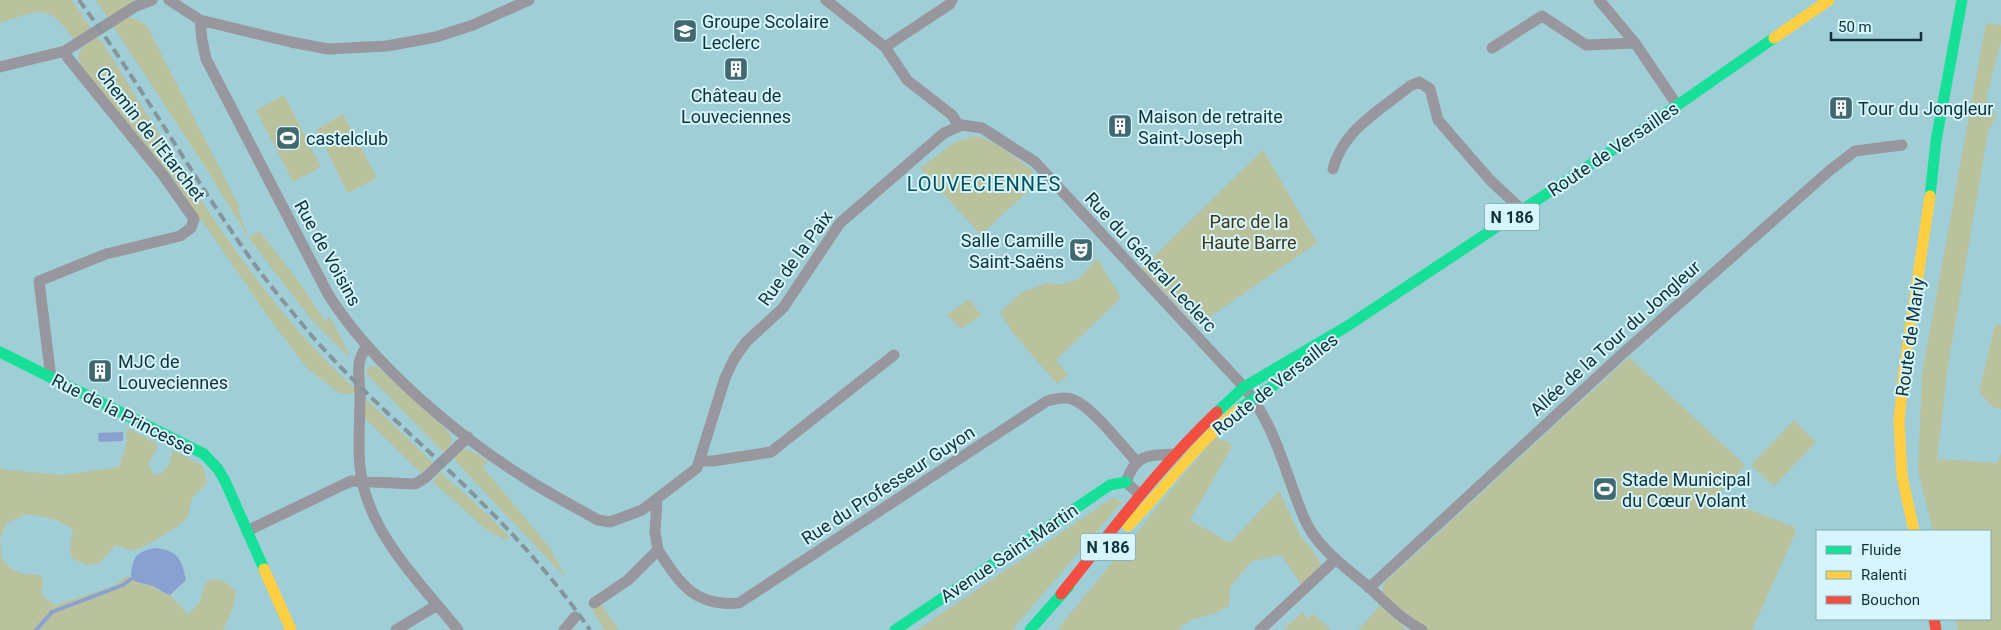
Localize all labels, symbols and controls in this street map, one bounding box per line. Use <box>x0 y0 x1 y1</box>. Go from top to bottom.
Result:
scale bar <box>1831 10 1921 42</box>
place label: Groupe Scolaire Leclerc <box>702 11 829 53</box>
school or university icon: Groupe Scolaire Leclerc <box>672 18 698 44</box>
text: 50 m <box>1838 18 1872 36</box>
building icon: Château de Louveciennes <box>723 56 749 82</box>
street label: Chemin de l'Etarchet <box>92 63 210 205</box>
place label: Château de Louveciennes <box>681 85 791 127</box>
building icon: Tour du Jongleur <box>1828 95 1854 121</box>
street label: Route de Versailles <box>1544 97 1682 201</box>
place label: Tour du Jongleur <box>1858 98 1993 119</box>
place label: Maison de retraite Saint-Joseph <box>1138 106 1283 148</box>
building icon: Maison de retraite Saint-Joseph <box>1107 113 1133 139</box>
sports icon: castelclub <box>275 125 301 151</box>
place label: castelclub <box>306 128 388 149</box>
district label: LOUVECIENNES <box>907 172 1061 196</box>
street label: Rue du Général Leclerc <box>1081 188 1221 336</box>
street label: Rue de Voisins <box>290 196 366 310</box>
road number: N 186 <box>1484 203 1540 230</box>
street label: Rue de la Paix <box>754 206 836 310</box>
park label: Parc de la Haute Barre <box>1201 211 1297 253</box>
place label: Salle Camille Saint-Saëns <box>961 230 1064 272</box>
theatre icon: Salle Camille Saint-Saëns <box>1068 237 1094 263</box>
street label: Allée de la Tour du Jongleur <box>1526 256 1704 420</box>
street label: Route de Marly <box>1891 276 1929 398</box>
street label: Route de Versailles <box>1208 329 1342 439</box>
place label: MJC de Louveciennes <box>118 351 228 393</box>
building icon: MJC de Louveciennes <box>87 358 113 384</box>
street label: Rue de la Princesse <box>48 369 198 459</box>
street label: Rue du Professeur Guyon <box>798 421 978 549</box>
place label: Stade Municipal du Cœur Volant <box>1622 469 1751 511</box>
sports icon: Stade Municipal du Cœur Volant <box>1592 476 1618 502</box>
street label: Avenue Saint-Martin <box>936 499 1082 607</box>
legend <box>1816 530 1991 620</box>
road number: N 186 <box>1080 534 1136 560</box>
text: Fluide <box>1861 541 1901 559</box>
text: Ralenti <box>1861 566 1907 584</box>
text: Bouchon <box>1861 591 1920 609</box>

